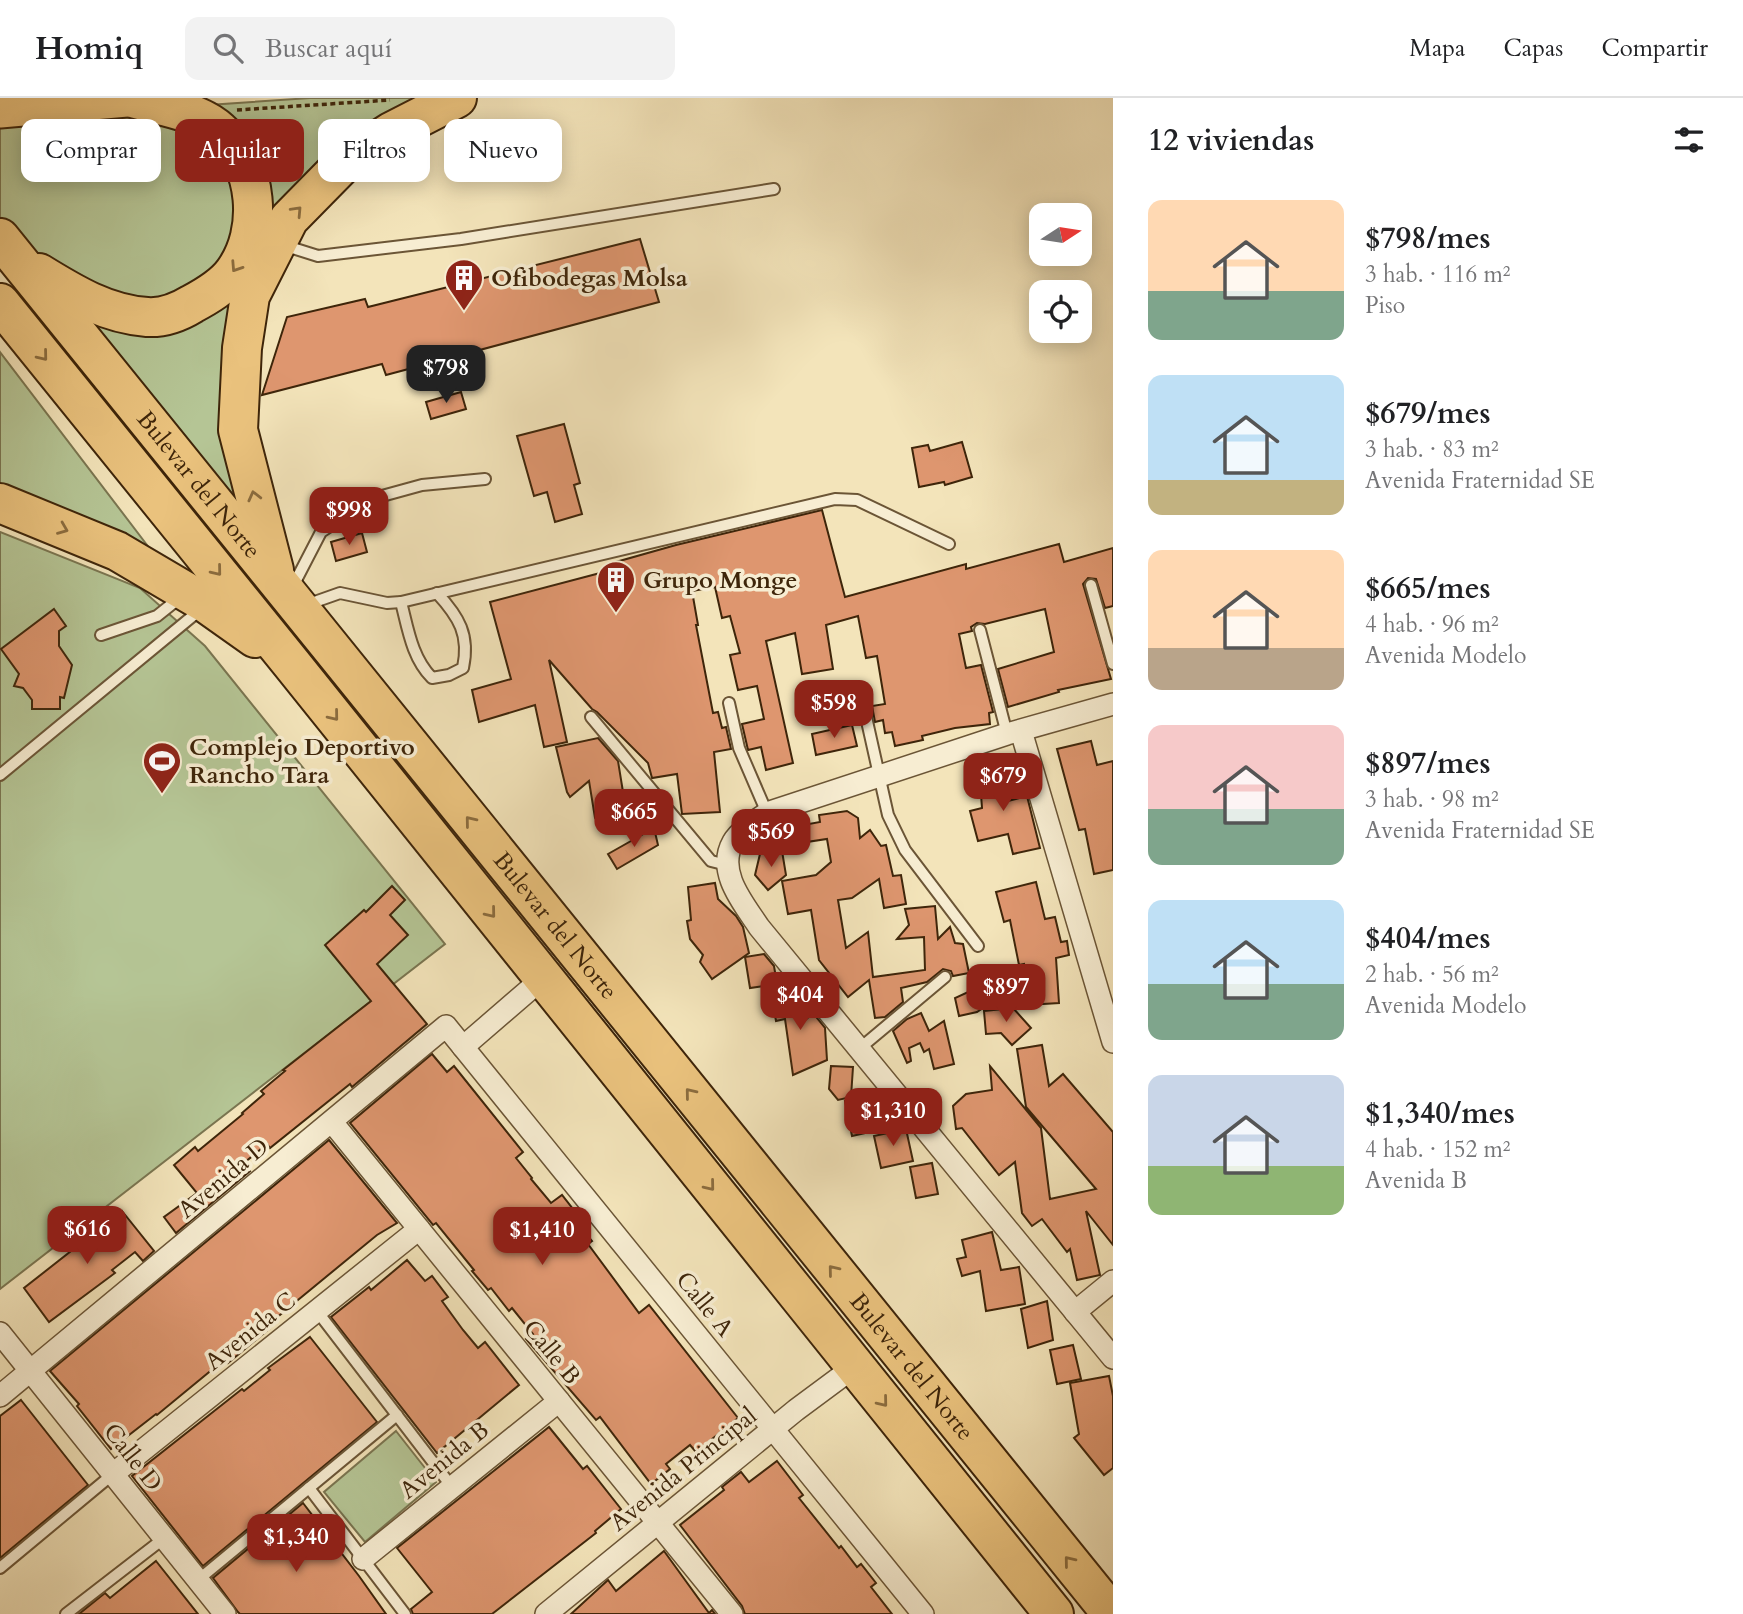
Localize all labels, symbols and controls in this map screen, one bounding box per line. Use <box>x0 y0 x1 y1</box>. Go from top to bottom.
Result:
search box <box>185 17 675 80</box>
text: Homiq <box>35 26 143 71</box>
icon: search <box>209 29 247 67</box>
text: Buscar aquí <box>265 31 392 66</box>
text: Mapa <box>1409 32 1465 65</box>
text: Capas <box>1503 32 1563 65</box>
text: Compartir <box>1601 32 1708 65</box>
chip: Comprar <box>21 119 161 182</box>
chip: Alquilar <box>175 119 304 182</box>
chip: Filtros <box>318 119 430 182</box>
chip: Nuevo <box>444 119 562 182</box>
text: 12 viviendas <box>1148 120 1314 161</box>
icon: filters <box>1670 121 1708 159</box>
north arrow <box>1029 203 1092 266</box>
map controls <box>1029 203 1092 343</box>
one-way arrow <box>289 206 302 219</box>
text: $798/mes <box>1365 218 1491 259</box>
icon: home <box>1204 228 1288 312</box>
building icon: Ofibodegas Molsa <box>443 257 485 312</box>
one-way arrow <box>231 259 244 272</box>
text: 3 hab. · 116 m² <box>1365 259 1511 290</box>
place label: Ofibodegas Molsa <box>491 262 688 295</box>
button: locate <box>1029 280 1092 343</box>
text: Piso <box>1365 290 1405 321</box>
pin: $798 <box>405 345 487 405</box>
one-way arrow <box>35 348 47 361</box>
text: $798 <box>422 352 470 383</box>
text: $679/mes <box>1365 393 1491 434</box>
icon: home <box>1204 403 1288 487</box>
street label: Bulevar del Norte <box>129 404 269 566</box>
text: 3 hab. · 83 m² <box>1365 434 1499 465</box>
text: Avenida Fraternidad SE <box>1365 465 1595 496</box>
pin: $998 <box>308 488 390 547</box>
one-way arrow <box>248 490 262 502</box>
text: $998 <box>325 494 373 525</box>
one-way arrow <box>56 521 69 535</box>
building icon: Grupo Monge <box>595 559 637 614</box>
one-way arrow <box>209 563 221 576</box>
place label: Grupo Monge <box>643 564 797 597</box>
text: $665/mes <box>1365 568 1491 609</box>
icon: home <box>1204 578 1288 662</box>
text: 4 hab. · 96 m² <box>1365 609 1499 640</box>
text: Avenida Modelo <box>1365 640 1526 671</box>
pin: $598 <box>793 680 875 740</box>
text: $598 <box>810 687 858 718</box>
one-way arrow <box>326 708 338 721</box>
place label: Complejo Deportivo Rancho Tara <box>189 731 415 792</box>
sports icon: Complejo Deportivo Rancho Tara <box>141 740 183 795</box>
text: $897/mes <box>1365 743 1491 784</box>
icon: home <box>1204 753 1288 837</box>
pin: $679 <box>962 754 1044 813</box>
text: $679 <box>979 760 1027 791</box>
text: 3 hab. · 98 m² <box>1365 784 1499 815</box>
pin: $665 <box>593 790 675 849</box>
text: $665 <box>610 796 658 827</box>
pin: $569 <box>730 810 812 869</box>
text: Avenida Fraternidad SE <box>1365 815 1595 846</box>
one-way arrow <box>465 816 478 829</box>
text: $569 <box>747 816 795 847</box>
street label: Bulevar del Norte <box>485 845 625 1007</box>
one-way arrow <box>483 905 496 918</box>
text: $404/mes <box>1365 918 1491 959</box>
icon: home <box>1204 928 1288 1012</box>
text: 2 hab. · 56 m² <box>1365 959 1499 990</box>
pin: $897 <box>965 964 1047 1024</box>
text: $897 <box>982 971 1030 1002</box>
pin: $404 <box>759 972 841 1032</box>
text: $404 <box>776 979 824 1010</box>
text: Avenida Modelo <box>1365 990 1526 1021</box>
pin: $1,310 <box>836 1088 950 1148</box>
one-way arrow <box>686 1089 698 1102</box>
text: $1,340/mes <box>1365 1093 1515 1134</box>
text: $1,310 <box>860 1095 926 1126</box>
icon: home <box>1204 1103 1288 1187</box>
street label: Avenida D <box>171 1131 276 1226</box>
text: 4 hab. · 152 m² <box>1365 1134 1511 1165</box>
text: Avenida B <box>1365 1165 1467 1196</box>
one-way arrow <box>701 1179 714 1191</box>
pin: $616 <box>46 1206 128 1266</box>
pin: $1,410 <box>485 1208 599 1267</box>
text: $616 <box>63 1213 111 1244</box>
text: $1,410 <box>509 1214 575 1245</box>
street label: Calle A <box>668 1265 742 1345</box>
one-way arrow <box>829 1265 841 1278</box>
street label: Avenida C <box>198 1284 303 1378</box>
street label: Bulevar del Norte <box>842 1286 981 1448</box>
street label: Calle B <box>515 1313 588 1392</box>
one-way arrow <box>874 1395 887 1407</box>
street label: Avenida Principal <box>603 1400 764 1539</box>
street label: Avenida B <box>393 1414 496 1507</box>
street label: Calle D <box>96 1417 170 1498</box>
pin: $1,340 <box>239 1514 353 1574</box>
text: $1,340 <box>263 1521 329 1552</box>
one-way arrow <box>1064 1556 1077 1568</box>

